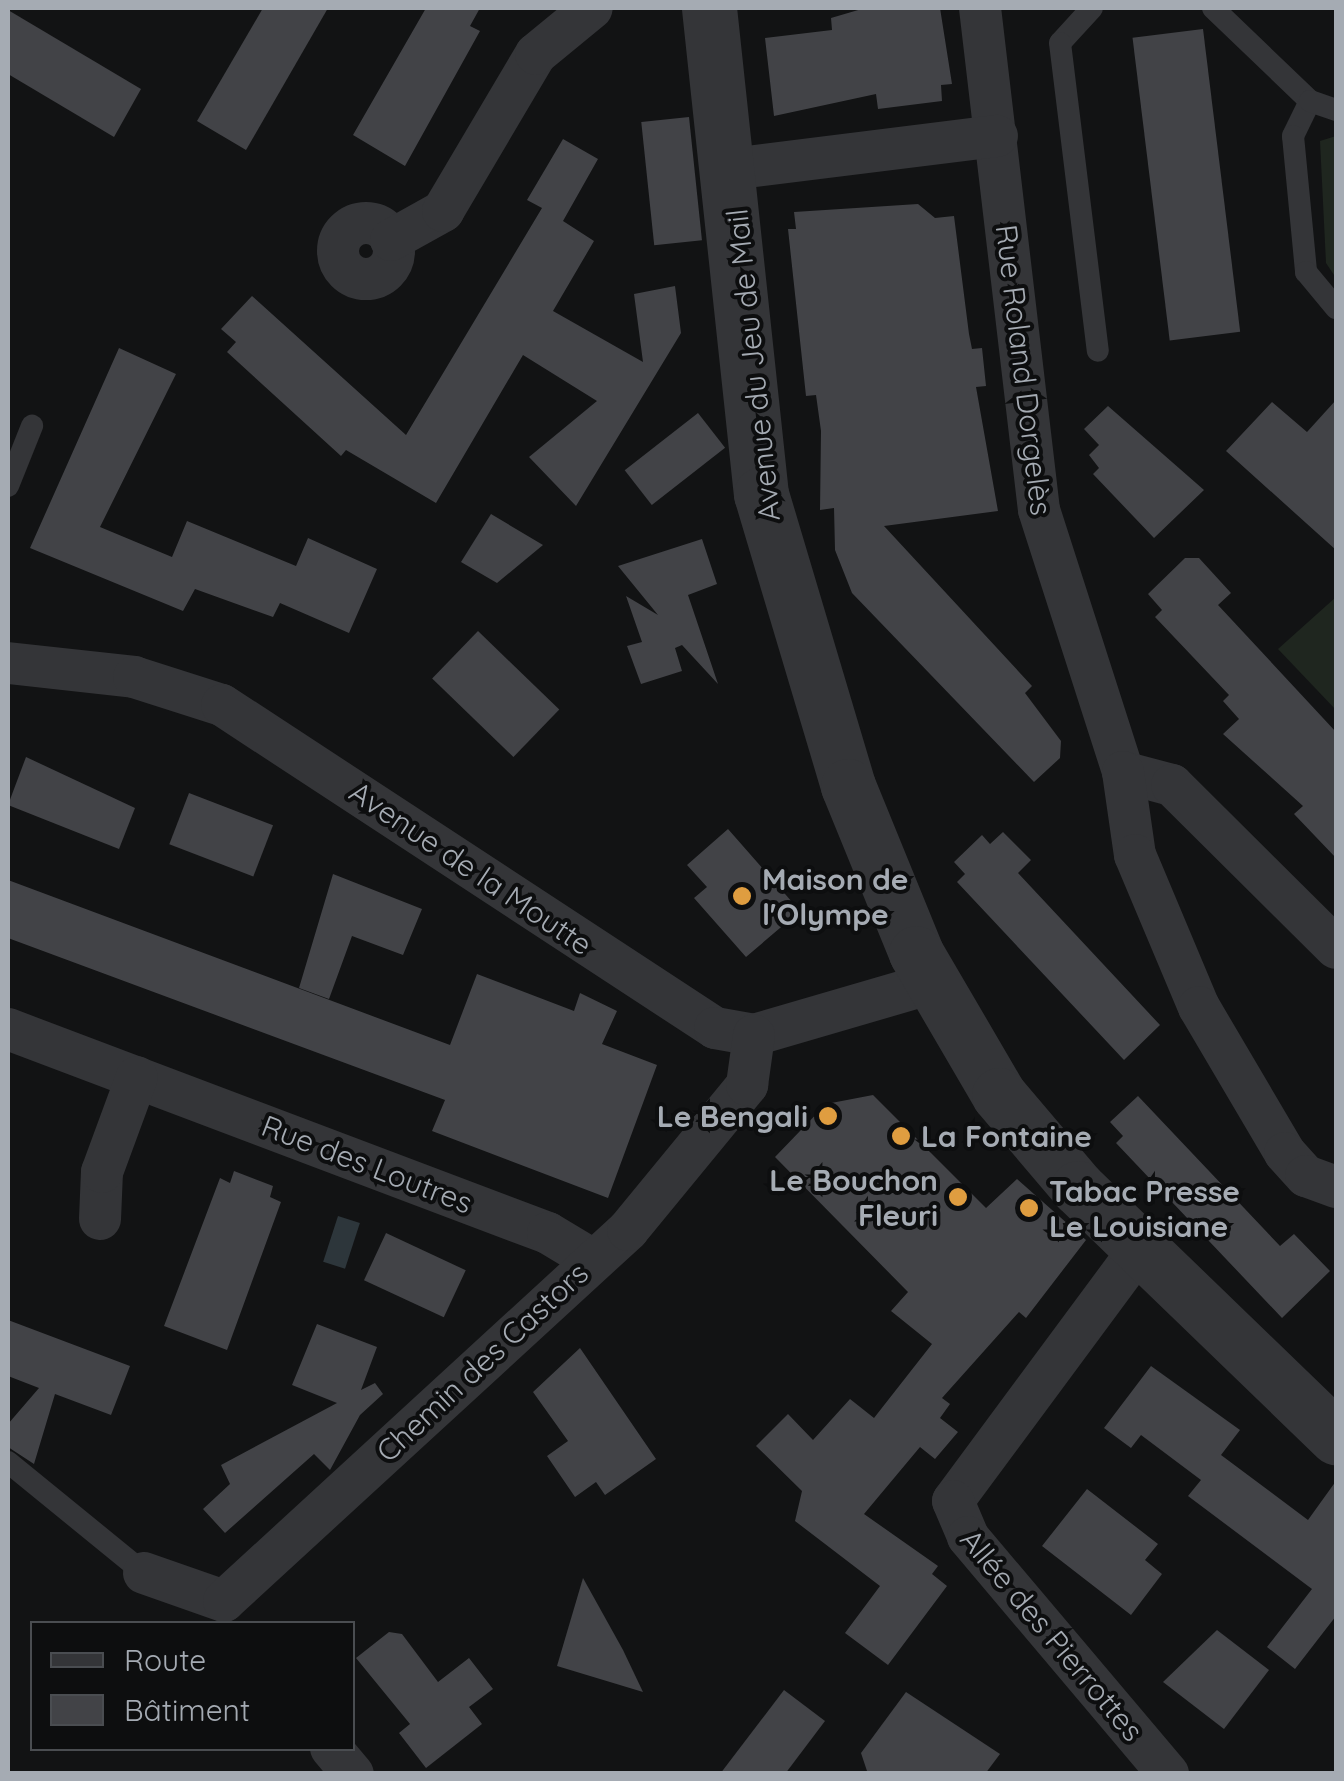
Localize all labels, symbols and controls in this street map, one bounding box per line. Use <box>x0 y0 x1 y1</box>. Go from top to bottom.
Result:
street label: Avenue du Jeu de Mail <box>719 207 787 523</box>
street label: Rue Roland Dorgelès <box>988 223 1060 517</box>
street label: Avenue de la Moutte <box>343 774 599 962</box>
place label: Maison de l'Olympe <box>762 861 908 932</box>
marker: Maison de l'Olympe <box>731 885 753 907</box>
place label: Le Bengali <box>657 1098 808 1134</box>
marker: Le Bengali <box>817 1105 839 1127</box>
street label: Rue des Loutres <box>257 1107 477 1221</box>
place label: La Fontaine <box>921 1118 1092 1154</box>
marker: La Fontaine <box>890 1125 912 1147</box>
place label: Le Bouchon Fleuri <box>769 1162 938 1232</box>
place label: Tabac Presse Le Louisiane <box>1049 1173 1240 1244</box>
marker: Le Bouchon Fleuri <box>947 1186 969 1208</box>
marker: Tabac Presse Le Louisiane <box>1018 1197 1040 1219</box>
street label: Chemin des Castors <box>369 1255 595 1469</box>
street label: Allée des Pierrottes <box>953 1522 1151 1748</box>
legend <box>30 1621 355 1751</box>
text: Route <box>124 1641 206 1679</box>
text: Bâtiment <box>124 1691 250 1729</box>

